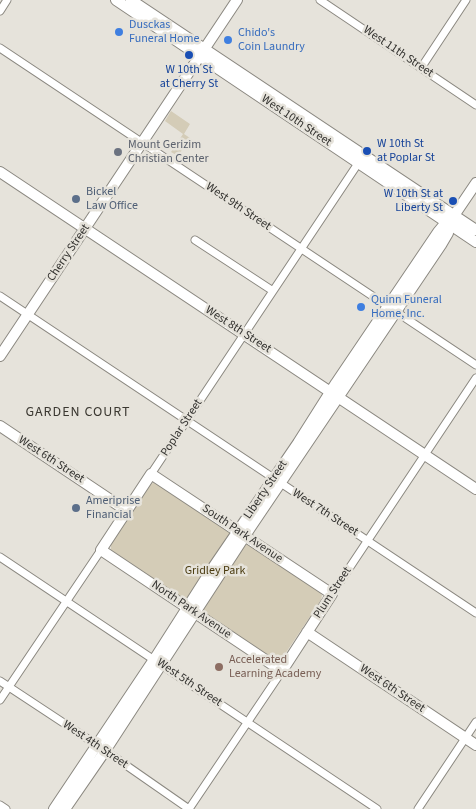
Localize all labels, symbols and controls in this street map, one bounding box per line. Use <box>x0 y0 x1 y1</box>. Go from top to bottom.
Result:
place label: Dusckas Funeral Home <box>129 18 199 46</box>
street label: West 11th Street <box>360 23 436 81</box>
marker: Dusckas Funeral Home <box>113 26 125 38</box>
place label: Chido's Coin Laundry <box>238 26 305 54</box>
marker: Chido's Coin Laundry <box>222 34 234 46</box>
marker: W 10th St at Cherry St <box>183 49 195 61</box>
place label: W 10th St at Cherry St <box>160 63 218 91</box>
street label: West 10th Street <box>258 92 334 150</box>
place label: W 10th St at Poplar St <box>377 137 435 165</box>
place label: Mount Gerizim Christian Center <box>128 138 209 166</box>
marker: W 10th St at Poplar St <box>361 145 373 157</box>
marker: Mount Gerizim Christian Center <box>112 146 124 158</box>
street label: West 9th Street <box>203 180 273 234</box>
place label: Bickel Law Office <box>86 185 138 213</box>
place label: W 10th St at Liberty St <box>384 187 443 215</box>
marker: Bickel Law Office <box>70 193 82 205</box>
marker: W 10th St at Liberty St <box>447 195 459 207</box>
street label: Cherry Street <box>45 222 93 284</box>
place label: Quinn Funeral Home, Inc. <box>371 293 442 321</box>
marker: Quinn Funeral Home, Inc. <box>355 301 367 313</box>
street label: West 8th Street <box>202 303 274 357</box>
street label: Poplar Street <box>158 397 206 459</box>
district label: GARDEN COURT <box>24 405 132 421</box>
street label: West 6th Street <box>15 433 87 487</box>
street label: Liberty Street <box>241 458 291 522</box>
street label: West 7th Street <box>289 486 361 540</box>
place label: Ameriprise Financial <box>86 494 140 522</box>
marker: Ameriprise Financial <box>70 502 82 514</box>
street label: South Park Avenue <box>199 502 285 566</box>
park label: Gridley Park <box>185 564 245 578</box>
street label: Plum Street <box>311 564 355 622</box>
street label: North Park Avenue <box>148 578 234 642</box>
place label: Accelerated Learning Academy <box>229 653 321 681</box>
street label: West 5th Street <box>154 656 224 710</box>
marker: Accelerated Learning Academy <box>213 661 225 673</box>
street label: West 6th Street <box>357 662 427 716</box>
street label: West 4th Street <box>60 718 130 772</box>

